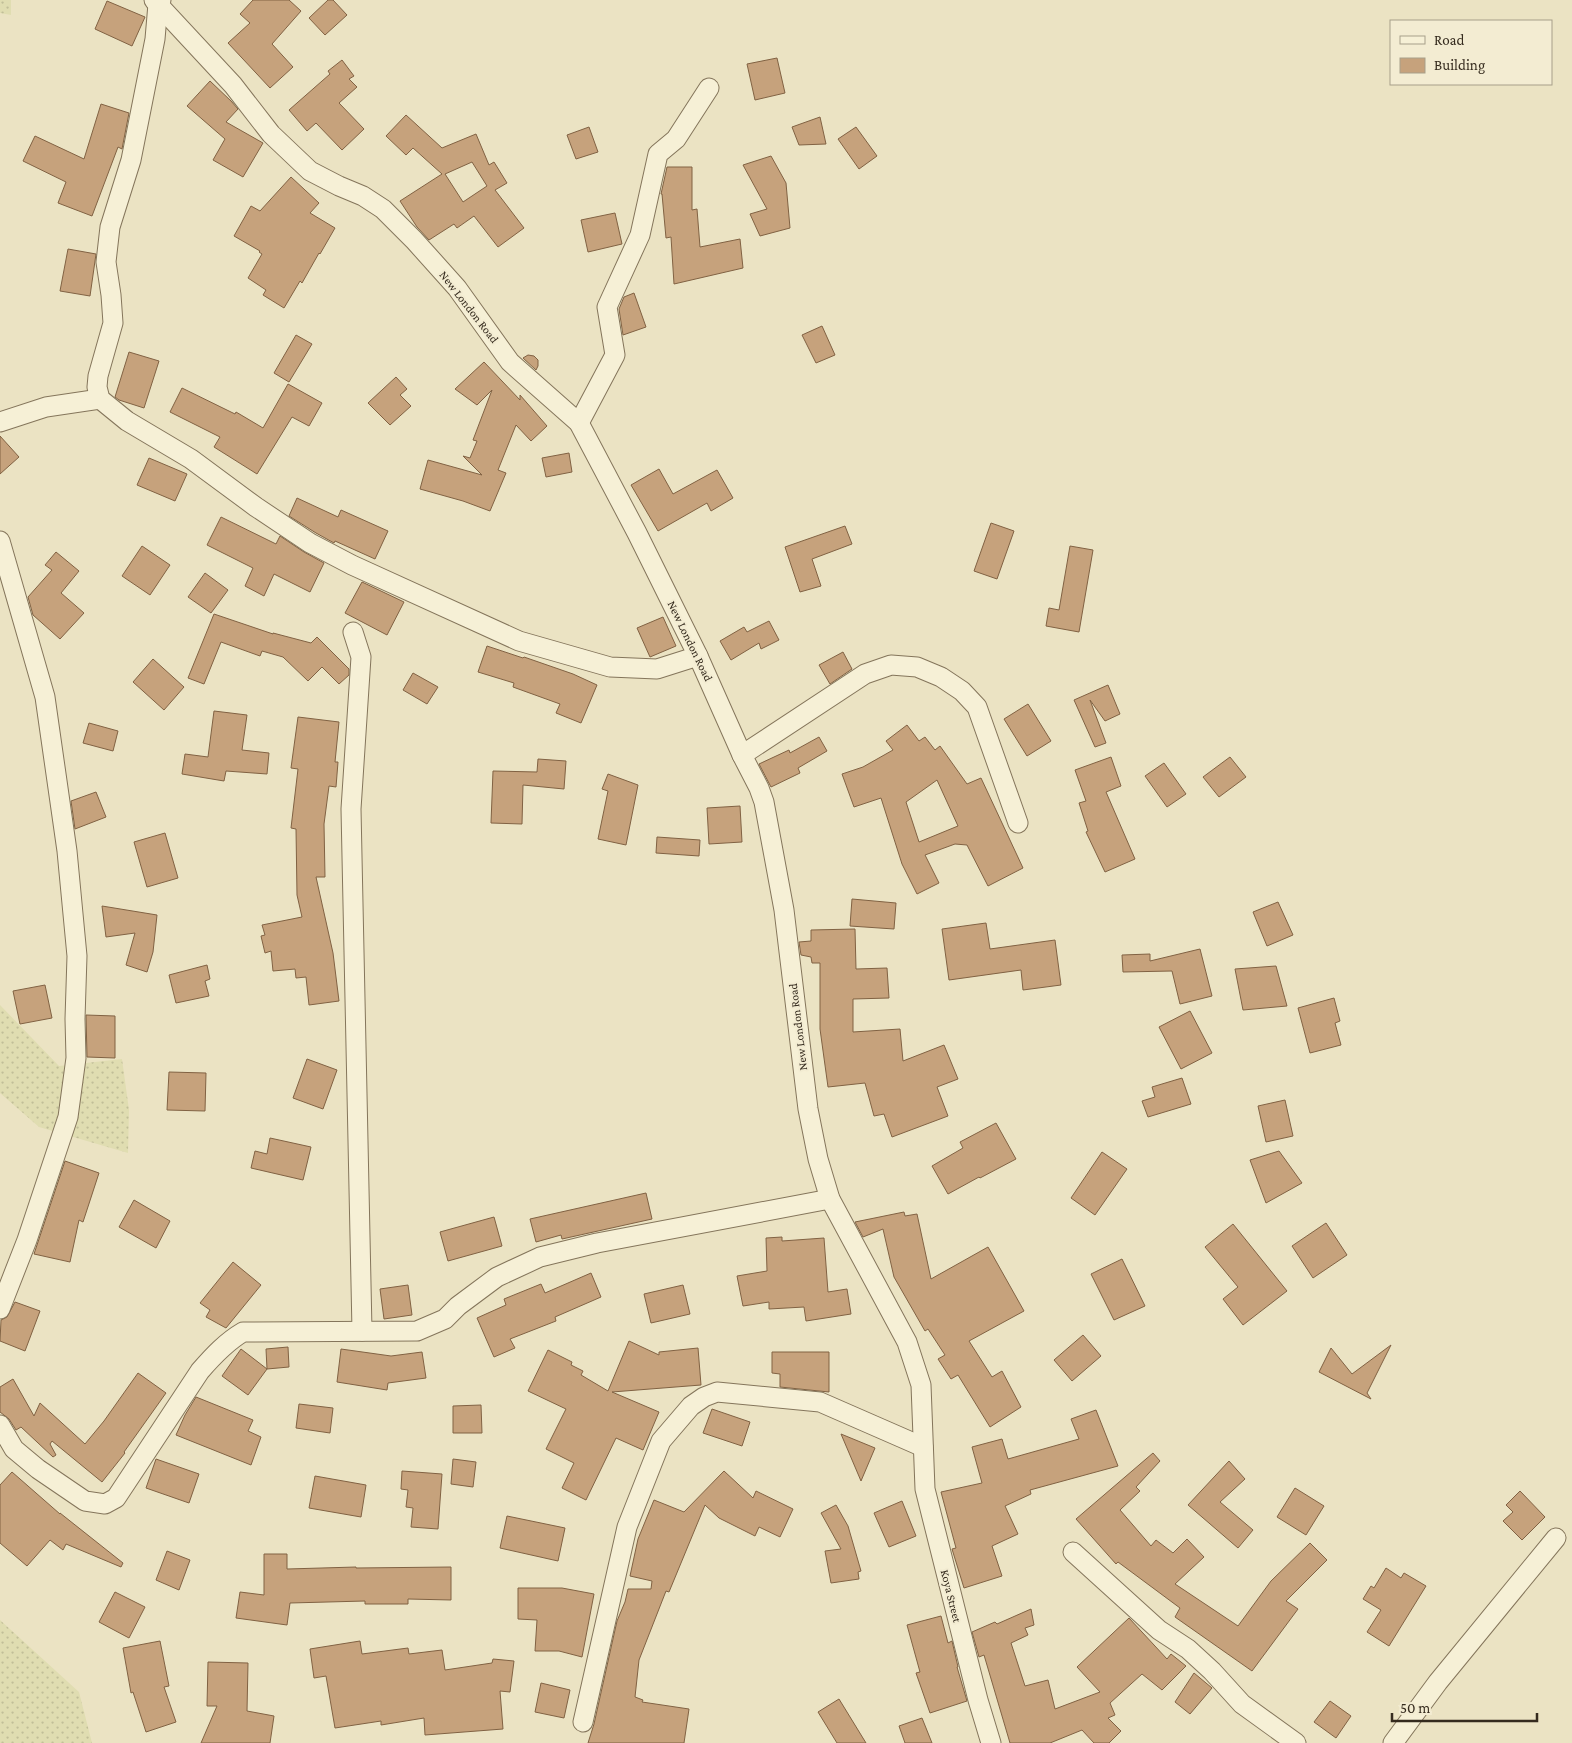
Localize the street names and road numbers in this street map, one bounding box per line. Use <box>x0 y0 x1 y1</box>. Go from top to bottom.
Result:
street label: New London Road <box>436 268 502 346</box>
street label: New London Road <box>664 598 716 684</box>
street label: New London Road <box>786 982 810 1071</box>
street label: Koya Street <box>938 1568 965 1625</box>

